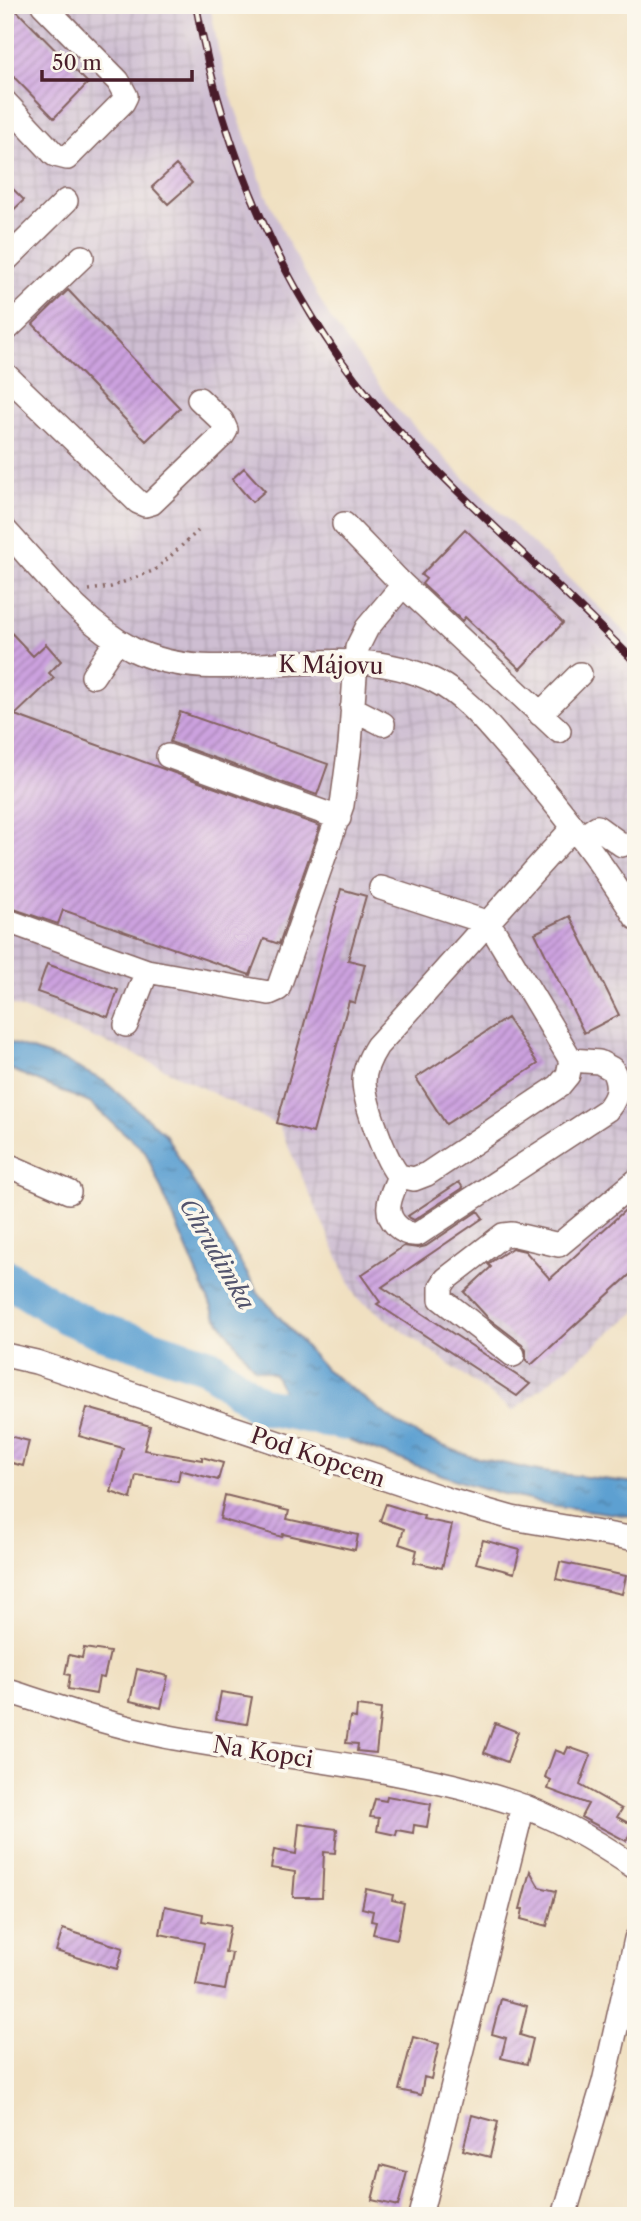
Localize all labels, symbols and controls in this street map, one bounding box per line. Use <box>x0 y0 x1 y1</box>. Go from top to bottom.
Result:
scale bar <box>42 38 192 82</box>
text: 50 m <box>52 50 102 75</box>
street label: K Májovu <box>278 650 384 680</box>
water label: Chrudimka <box>174 1193 261 1315</box>
street label: Pod Kopcem <box>247 1421 389 1493</box>
street label: Na Kopci <box>211 1730 315 1774</box>

